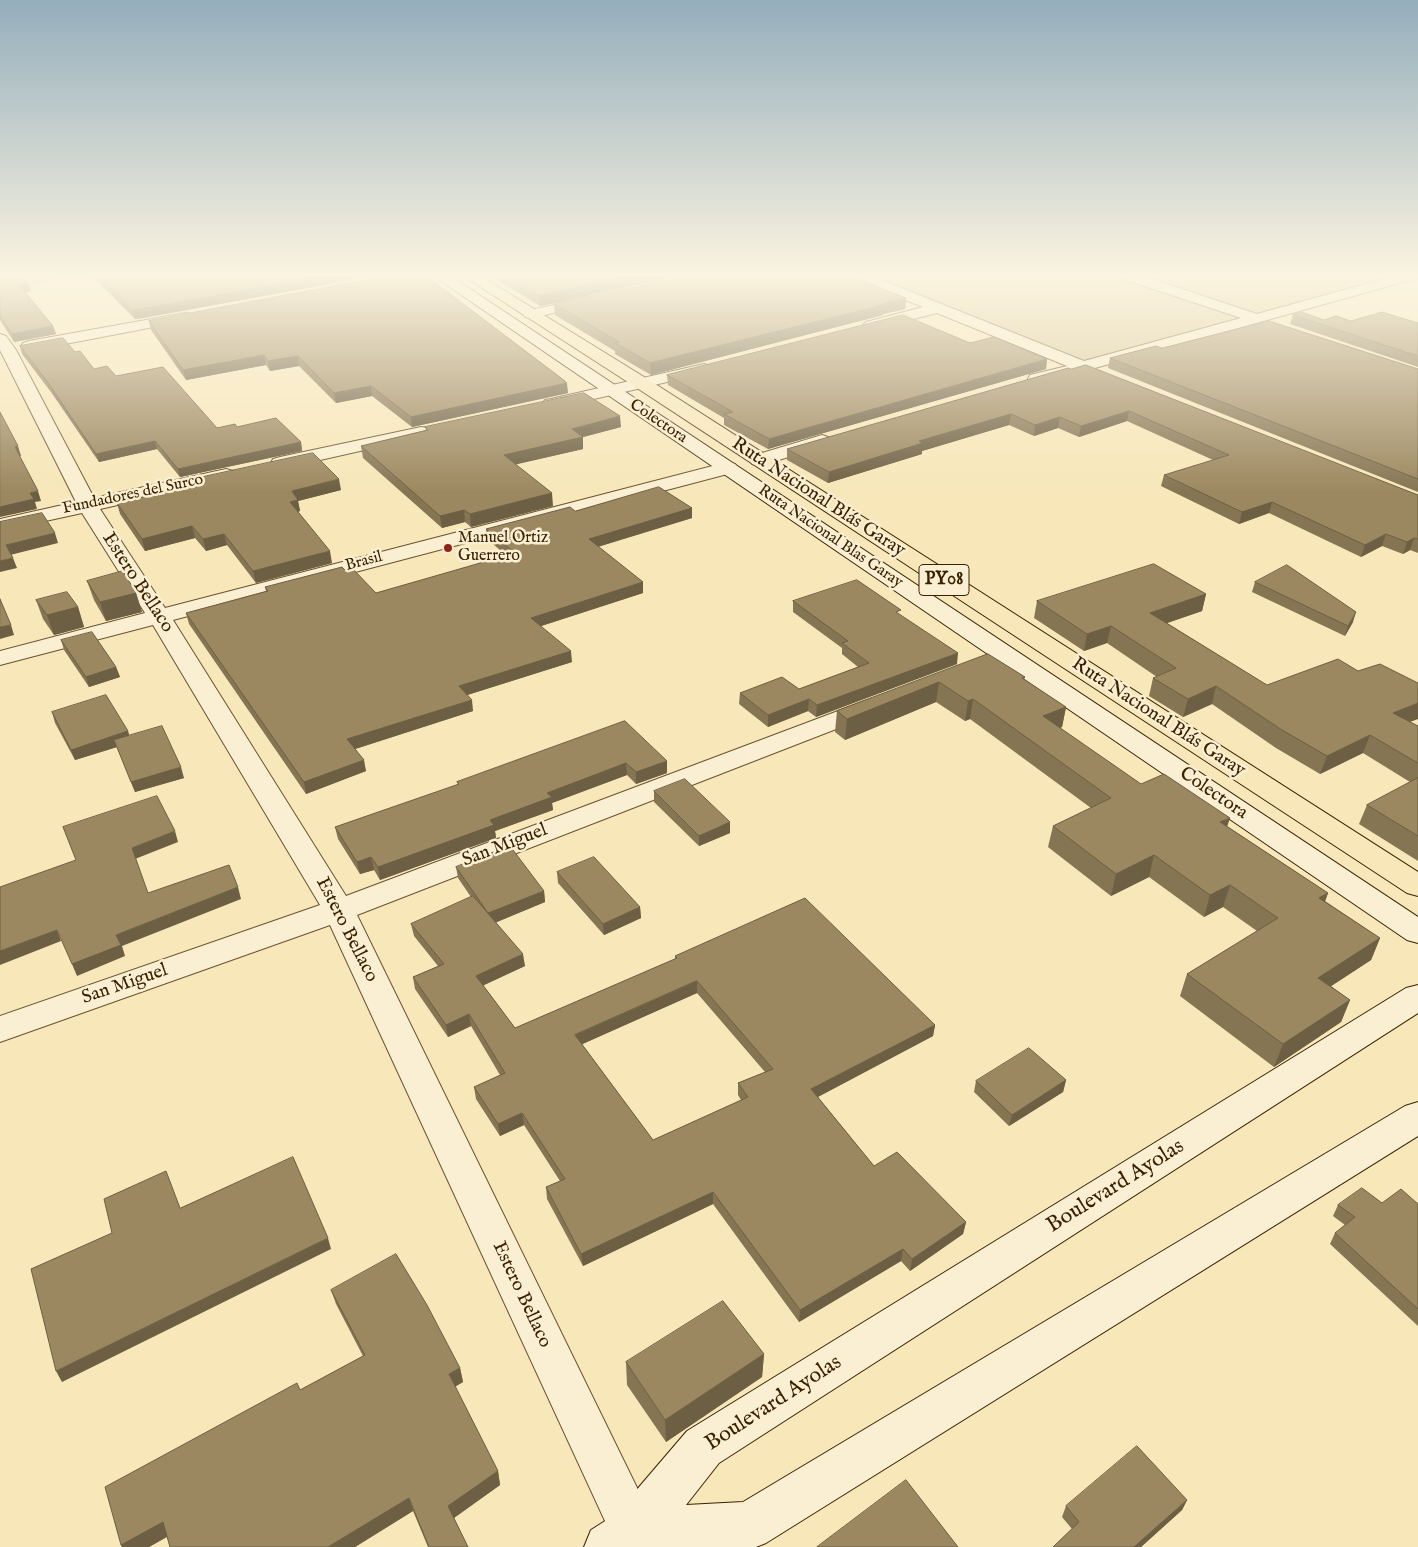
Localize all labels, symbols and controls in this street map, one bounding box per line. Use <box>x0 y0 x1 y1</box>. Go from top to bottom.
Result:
street label: Colectora <box>626 396 690 448</box>
street label: Ruta Nacional Blás Garay <box>727 433 909 563</box>
street label: Fundadores del Surco <box>61 471 205 519</box>
street label: Ruta Nacional Blas Garay <box>754 481 906 593</box>
street label: Estero Bellaco <box>96 529 178 637</box>
place label: Manuel Ortiz Guerrero <box>458 529 548 567</box>
marker: Manuel Ortiz Guerrero <box>442 542 454 554</box>
street label: Brasil <box>343 548 385 576</box>
road number: PY08 <box>919 564 969 596</box>
street label: Ruta Nacional Blás Garay <box>1067 653 1249 783</box>
street label: Colectora <box>1174 763 1252 825</box>
street label: San Miguel <box>459 819 551 873</box>
street label: Estero Bellaco <box>310 874 382 986</box>
street label: San Miguel <box>79 960 171 1010</box>
street label: Boulevard Ayolas <box>1042 1134 1190 1240</box>
street label: Estero Bellaco <box>486 1238 556 1352</box>
street label: Boulevard Ayolas <box>701 1350 847 1458</box>

